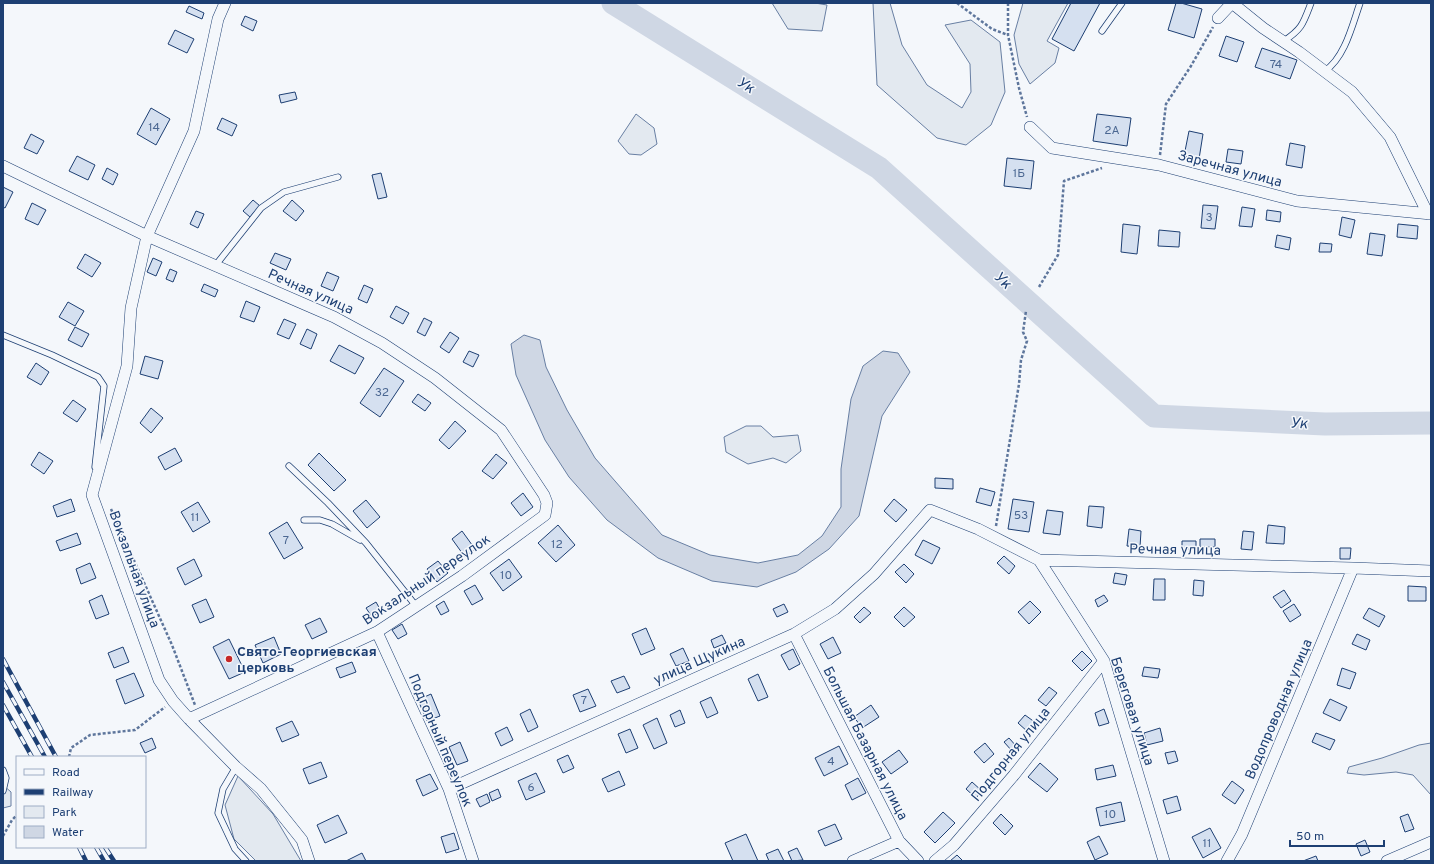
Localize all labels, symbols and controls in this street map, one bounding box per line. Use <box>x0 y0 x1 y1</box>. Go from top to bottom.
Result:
house number: 74 <box>1270 57 1282 73</box>
water label: Ук <box>733 74 758 99</box>
house number: 14 <box>148 120 160 136</box>
house number: 2А <box>1104 123 1120 139</box>
street label: Заречная улица <box>1176 147 1284 192</box>
house number: 1Б <box>1013 166 1025 182</box>
house number: 3 <box>1205 210 1213 226</box>
street label: Речная улица <box>265 266 356 319</box>
water label: Ук <box>989 268 1015 294</box>
house number: 32 <box>375 385 389 401</box>
water label: Ук <box>1290 415 1309 434</box>
house number: 53 <box>1014 508 1028 524</box>
street label: Вокзальная улица <box>105 509 163 630</box>
house number: 11 <box>191 510 199 526</box>
street label: Вокзальный переулок <box>360 531 494 629</box>
house number: 7 <box>283 533 289 549</box>
house number: 12 <box>551 537 563 553</box>
street label: Речная улица <box>1129 541 1221 560</box>
house number: 10 <box>500 568 512 584</box>
street label: улица Щукина <box>651 634 748 689</box>
street label: Водопроводная улица <box>1242 637 1317 782</box>
place label: Свято-Георгиевская церковь <box>237 644 377 677</box>
marker: Свято-Георгиевская церковь <box>224 654 234 664</box>
street label: Береговая улица <box>1106 655 1157 768</box>
street label: Большая Базарная улица <box>818 664 911 823</box>
street label: Подгорный переулок <box>404 672 475 810</box>
house number: 7 <box>581 693 587 709</box>
street label: Подгорная улица <box>968 705 1054 805</box>
house number: 4 <box>827 754 835 770</box>
legend <box>16 756 146 848</box>
text: Road <box>52 765 80 781</box>
house number: 6 <box>527 780 535 796</box>
text: Railway <box>52 785 93 801</box>
text: Park <box>52 805 77 821</box>
house number: 10 <box>1104 807 1116 823</box>
scale bar <box>1290 822 1384 848</box>
text: Water <box>52 825 84 841</box>
text: 50 m <box>1296 829 1324 845</box>
house number: 11 <box>1203 836 1211 852</box>

